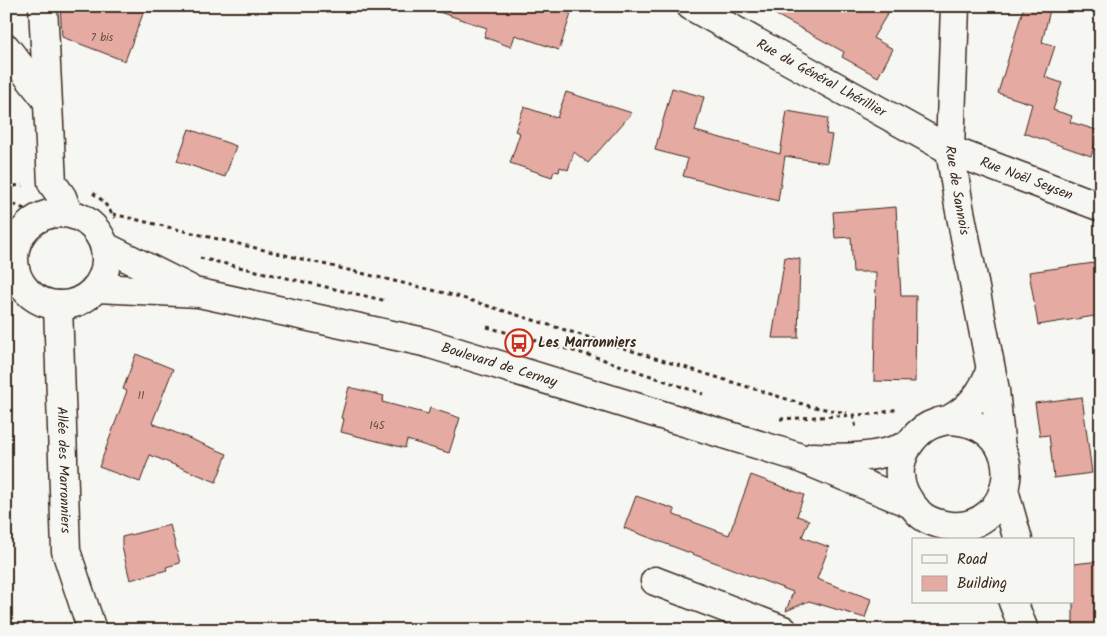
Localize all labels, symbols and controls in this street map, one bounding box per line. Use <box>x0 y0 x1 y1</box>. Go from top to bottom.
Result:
house number: 7 bis <box>91 29 114 47</box>
street label: Rue du Général Lhérillier <box>752 33 891 124</box>
street label: Rue de Sannois <box>939 145 975 237</box>
street label: Rue Noël Seysen <box>977 151 1076 206</box>
bus stop icon: Les Marronniers <box>504 328 534 358</box>
place label: Les Marronniers <box>538 332 637 354</box>
street label: Boulevard de Cernay <box>438 337 560 393</box>
house number: 11 <box>138 387 144 405</box>
street label: Allée des Marronniers <box>50 406 76 534</box>
house number: 145 <box>369 417 386 435</box>
legend <box>912 538 1074 604</box>
text: Road <box>957 548 988 572</box>
text: Building <box>957 572 1007 596</box>

